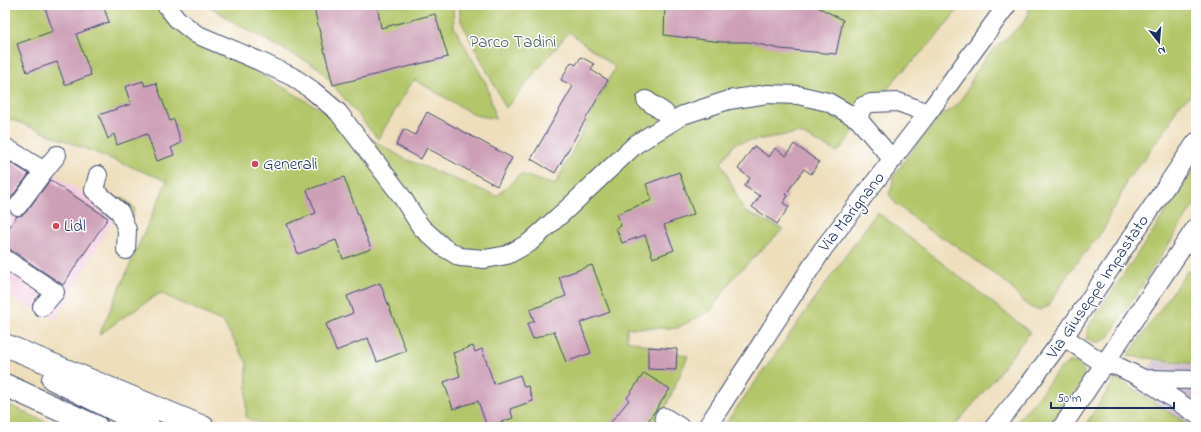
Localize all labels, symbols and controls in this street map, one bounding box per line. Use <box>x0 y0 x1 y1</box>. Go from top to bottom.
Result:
north arrow <box>1139 22 1179 62</box>
park label: Parco Tadini <box>470 30 556 55</box>
text: N <box>1156 42 1168 59</box>
place label: Generali <box>263 152 318 177</box>
marker: Generali <box>250 159 260 169</box>
street label: Via Marignano <box>812 167 893 259</box>
street label: Via Giuseppe Impastato <box>1040 210 1156 365</box>
place label: Lidl <box>64 214 86 239</box>
marker: Lidl <box>51 221 61 231</box>
scale bar <box>1051 384 1174 410</box>
text: 50 m <box>1057 390 1081 408</box>

